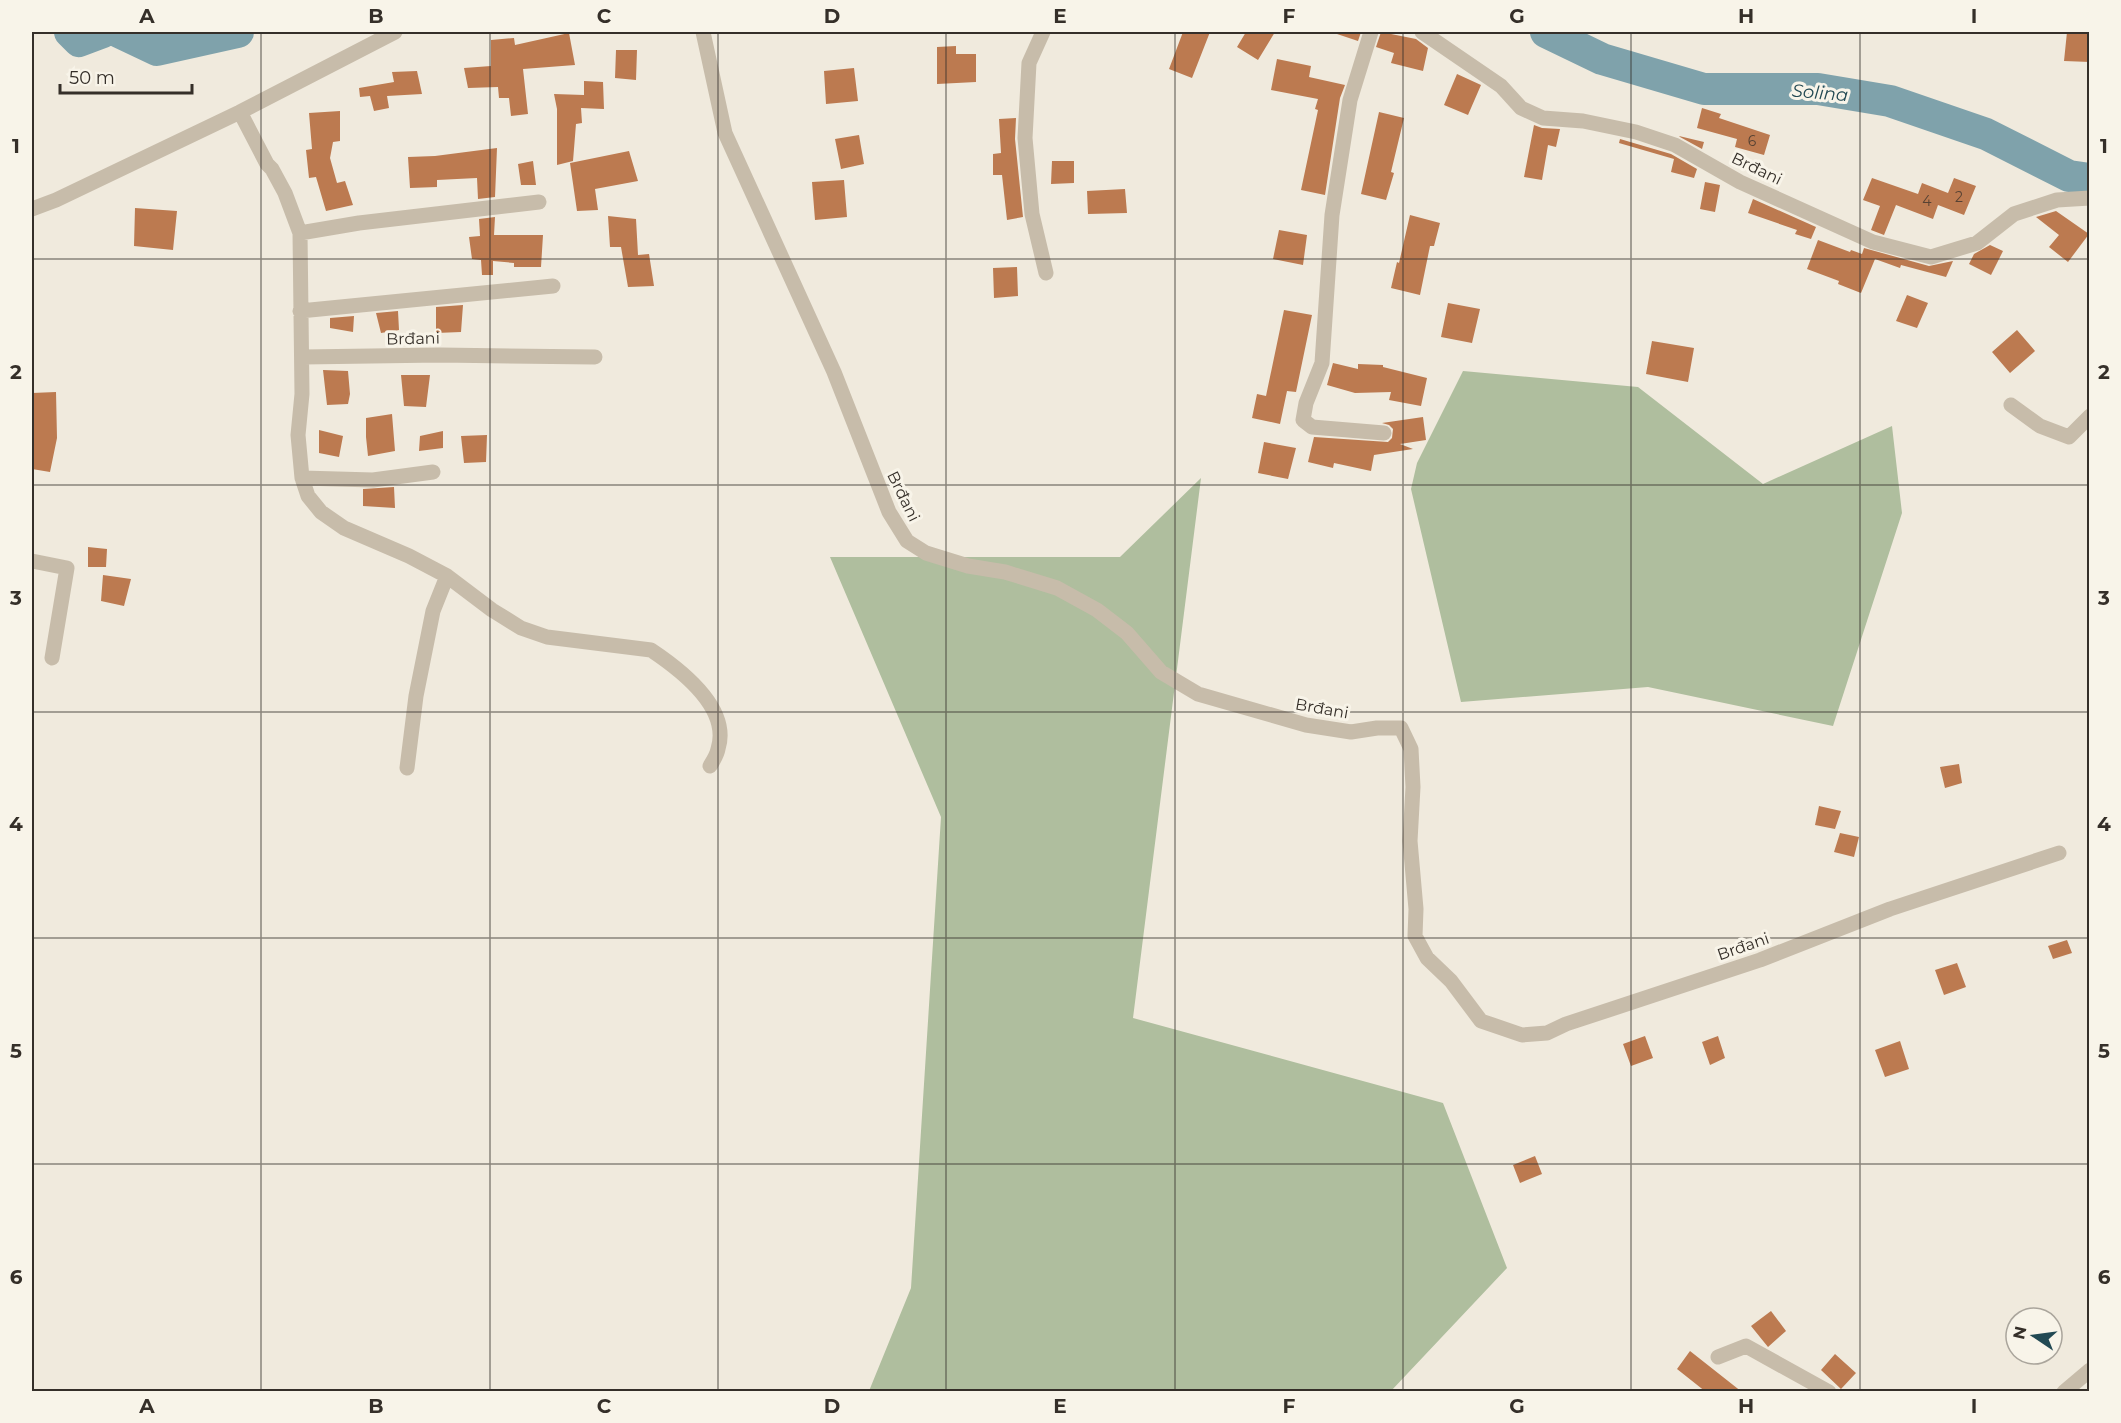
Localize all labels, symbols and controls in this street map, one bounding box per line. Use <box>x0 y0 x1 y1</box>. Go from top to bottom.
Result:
text: A <box>138 4 155 28</box>
text: B <box>368 4 384 28</box>
text: C <box>597 4 612 28</box>
text: D <box>824 4 840 28</box>
text: E <box>1053 4 1067 28</box>
text: F <box>1283 4 1296 28</box>
text: G <box>1509 4 1525 28</box>
text: H <box>1738 4 1754 28</box>
text: I <box>1971 4 1977 28</box>
scale bar <box>60 57 192 95</box>
text: 50 m <box>69 67 115 89</box>
water label: Solina <box>1791 80 1849 106</box>
house number: 6 <box>1748 132 1757 150</box>
text: 1 <box>12 134 20 158</box>
text: 1 <box>2100 134 2108 158</box>
street label: Brđani <box>1728 148 1785 189</box>
house number: 2 <box>1955 188 1963 206</box>
house number: 4 <box>1922 192 1932 210</box>
street label: Brđani <box>386 329 440 348</box>
text: 2 <box>10 360 22 384</box>
text: 2 <box>2098 360 2110 384</box>
street label: Brđani <box>883 468 924 525</box>
text: 3 <box>9 586 22 610</box>
text: 3 <box>2097 586 2110 610</box>
street label: Brđani <box>1294 694 1350 723</box>
text: 4 <box>9 812 23 836</box>
text: 4 <box>2097 812 2111 836</box>
street label: Brđani <box>1715 929 1772 964</box>
text: 5 <box>10 1039 22 1063</box>
text: 5 <box>2098 1039 2110 1063</box>
text: 6 <box>10 1265 23 1289</box>
text: 6 <box>2098 1265 2111 1289</box>
north arrow <box>2004 1306 2064 1366</box>
text: N <box>2009 1324 2031 1341</box>
text: A <box>138 1394 155 1418</box>
text: B <box>368 1394 384 1418</box>
text: C <box>597 1394 612 1418</box>
text: D <box>824 1394 840 1418</box>
text: E <box>1053 1394 1067 1418</box>
text: F <box>1283 1394 1296 1418</box>
text: G <box>1509 1394 1525 1418</box>
text: H <box>1738 1394 1754 1418</box>
text: I <box>1971 1394 1977 1418</box>

